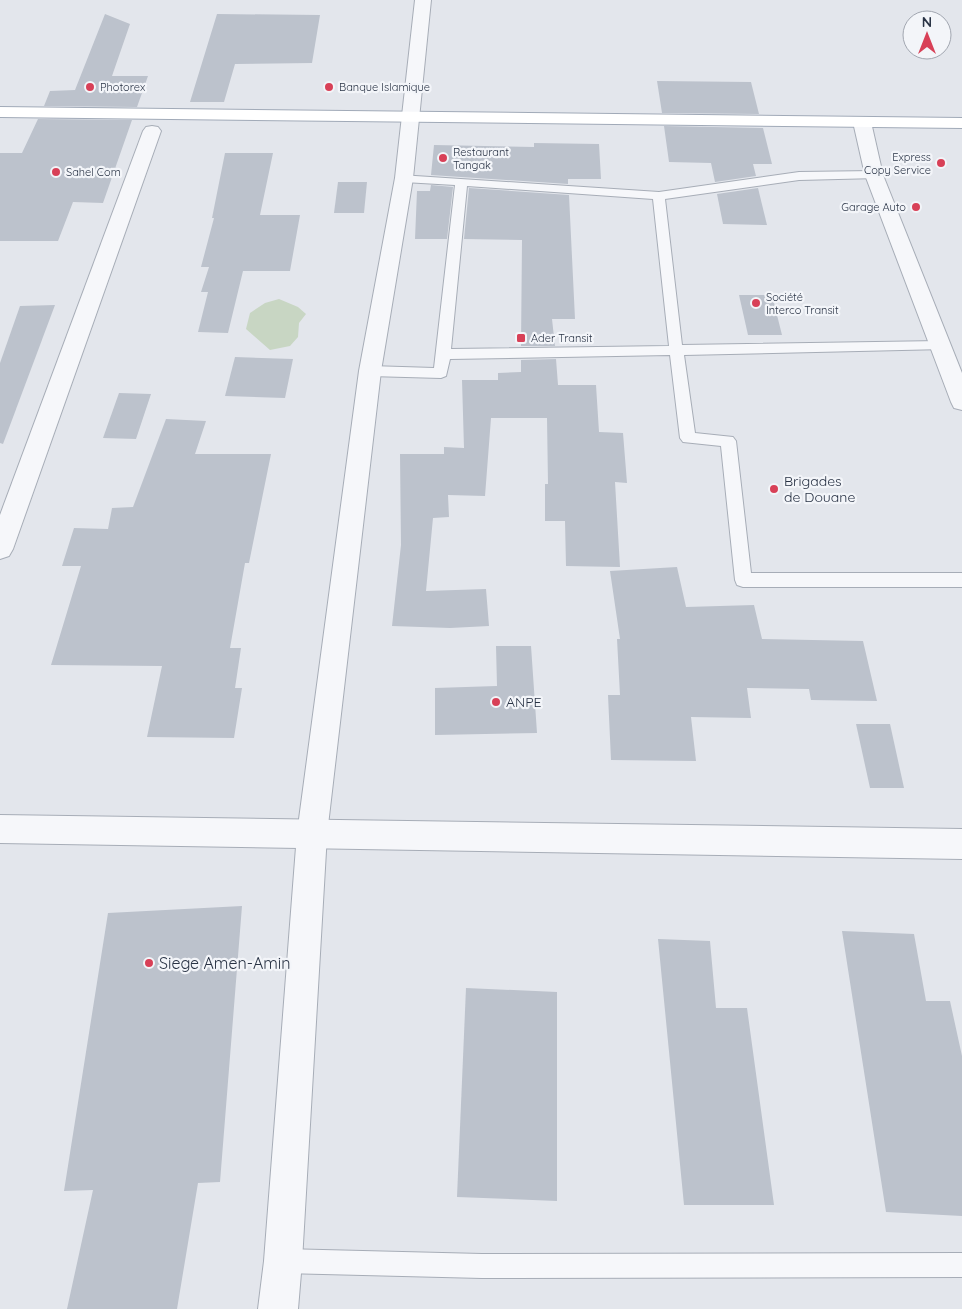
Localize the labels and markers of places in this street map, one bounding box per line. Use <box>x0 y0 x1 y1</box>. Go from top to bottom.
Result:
place label: Photorex <box>100 80 145 94</box>
place label: Banque Islamique <box>339 80 430 94</box>
marker: Photorex <box>84 81 96 93</box>
marker: Banque Islamique <box>323 81 335 93</box>
place label: Restaurant Tangak <box>453 145 509 172</box>
place label: Express Copy Service <box>864 150 931 177</box>
marker: Restaurant Tangak <box>437 152 449 164</box>
marker: Express Copy Service <box>935 157 947 169</box>
place label: Sahel Com <box>66 165 121 179</box>
marker: Sahel Com <box>50 166 62 178</box>
place label: Garage Auto <box>841 200 906 214</box>
marker: Garage Auto <box>910 201 922 213</box>
place label: Société Interco Transit <box>766 290 839 317</box>
marker: Société Interco Transit <box>750 297 762 309</box>
place label: Ader Transit <box>531 331 593 345</box>
marker: Ader Transit <box>515 332 527 344</box>
place label: Brigades de Douane <box>784 472 855 506</box>
marker: Brigades de Douane <box>768 483 780 495</box>
place label: ANPE <box>506 693 542 711</box>
marker: ANPE <box>490 696 502 708</box>
place label: Siege Amen-Amin <box>159 953 291 973</box>
marker: Siege Amen-Amin <box>143 957 155 969</box>

